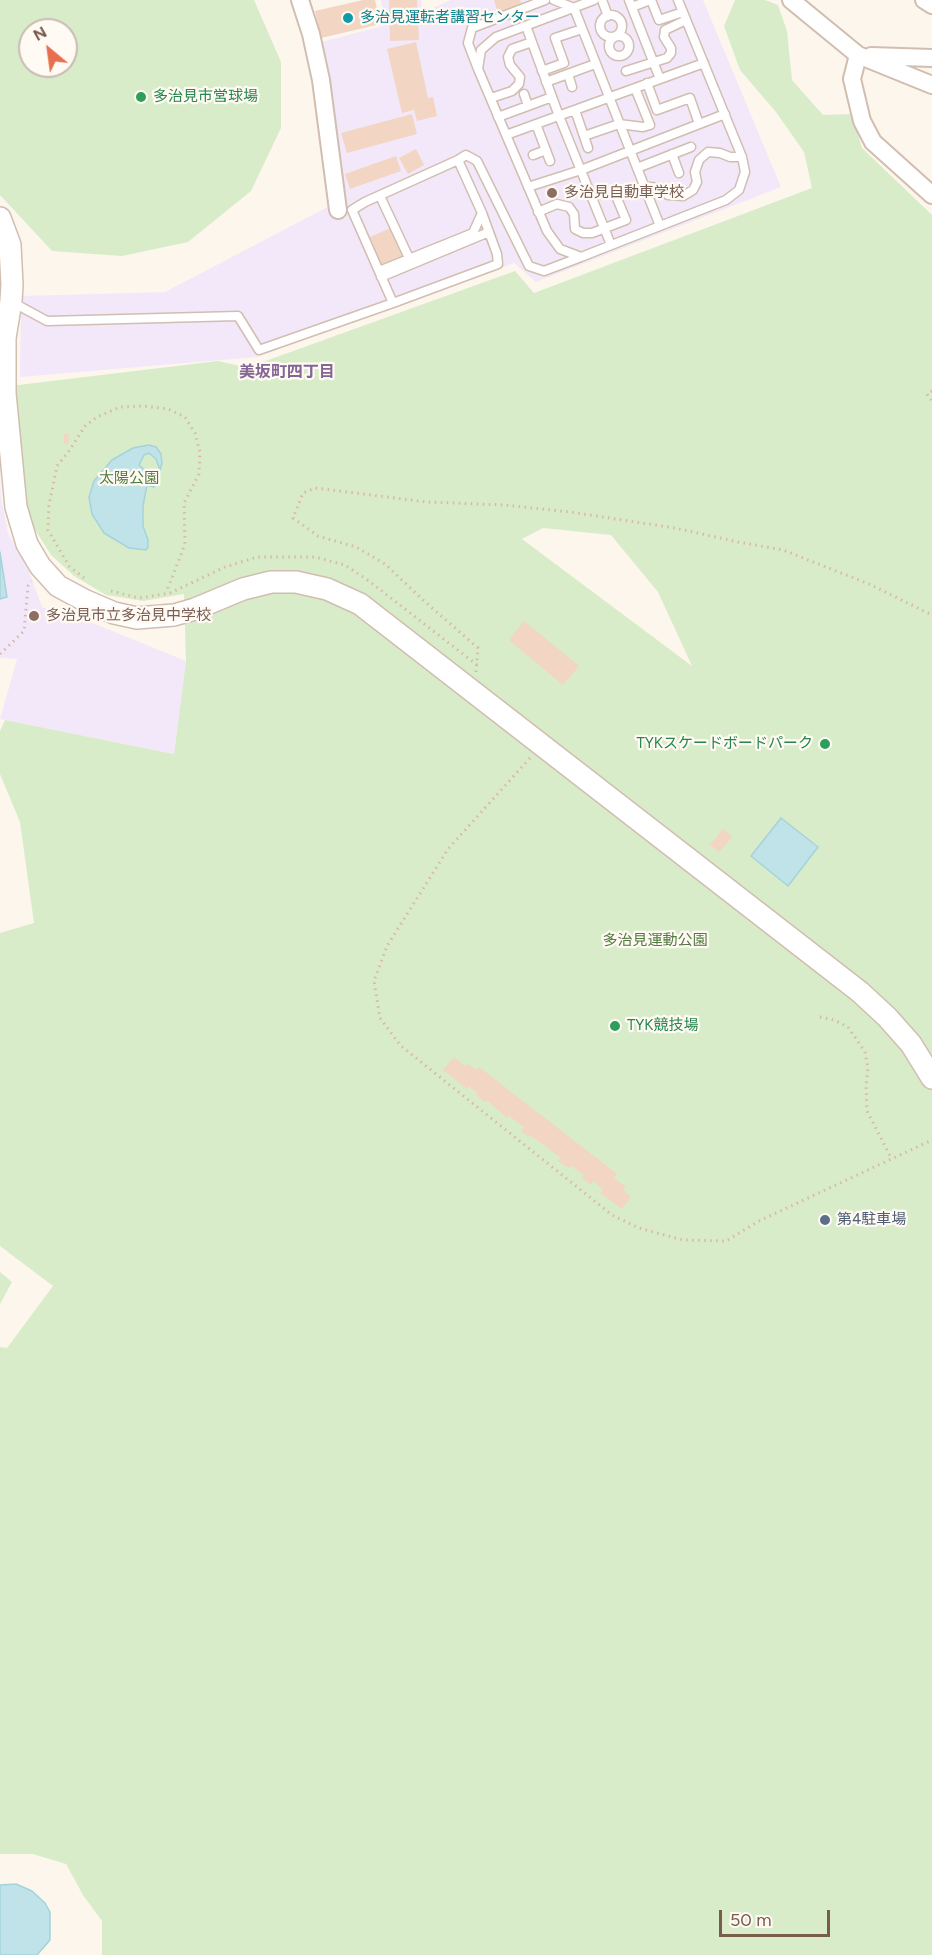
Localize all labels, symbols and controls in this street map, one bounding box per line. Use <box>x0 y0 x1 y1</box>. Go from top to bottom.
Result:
place label: 多治見運転者講習センター <box>360 9 540 27</box>
marker: 多治見運転者講習センター <box>341 11 355 25</box>
north arrow <box>18 18 78 78</box>
text: N <box>30 22 50 45</box>
place label: 多治見市営球場 <box>153 88 258 106</box>
marker: 多治見市営球場 <box>134 90 148 104</box>
place label: 多治見自動車学校 <box>564 184 684 202</box>
marker: 多治見自動車学校 <box>545 186 559 200</box>
district label: 美坂町四丁目 <box>239 362 335 382</box>
park label: 太陽公園 <box>99 470 159 488</box>
place label: 多治見市立多治見中学校 <box>46 607 211 625</box>
marker: 多治見市立多治見中学校 <box>27 609 41 623</box>
place label: TYKスケードボードパーク <box>637 735 813 753</box>
marker: TYKスケードボードパーク <box>818 737 832 751</box>
park label: 多治見運動公園 <box>603 932 707 950</box>
place label: TYK競技場 <box>627 1017 698 1035</box>
marker: TYK競技場 <box>608 1019 622 1033</box>
place label: 第4駐車場 <box>837 1211 906 1229</box>
marker: 第4駐車場 <box>818 1213 832 1227</box>
scale bar <box>722 1898 833 1936</box>
text: 50 m <box>730 1909 772 1931</box>

